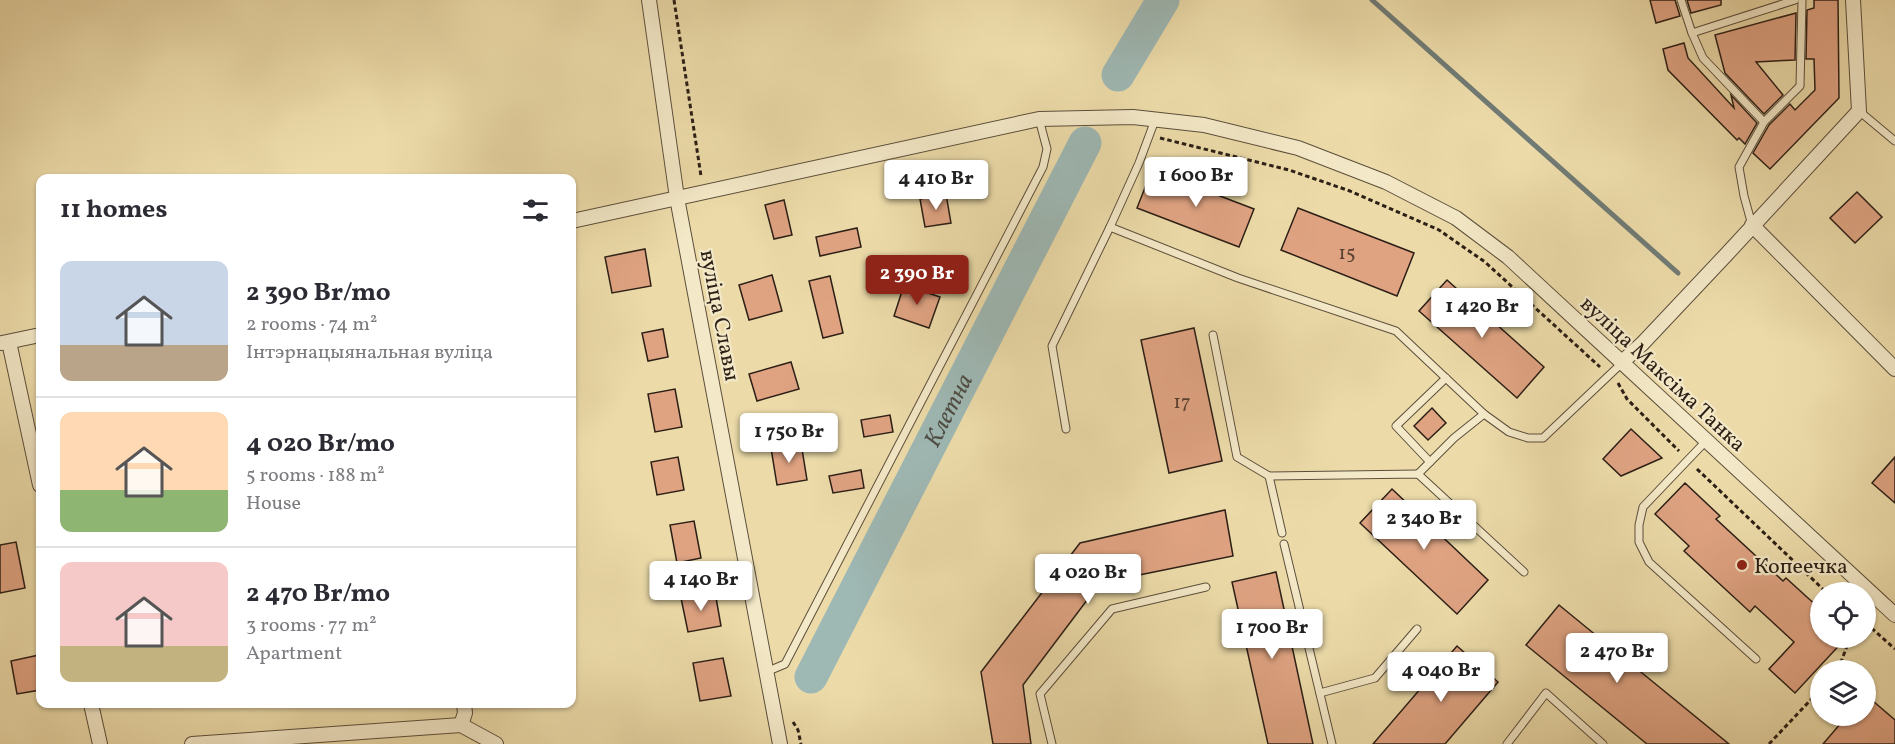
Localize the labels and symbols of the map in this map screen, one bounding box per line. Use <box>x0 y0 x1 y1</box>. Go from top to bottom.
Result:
pin: 1 600 Br <box>1134 157 1258 208</box>
pin: 4 410 Br <box>874 160 998 211</box>
house number: 15 <box>1338 240 1356 268</box>
street label: вуліца Славы <box>691 247 746 384</box>
pin: 2 390 Br <box>855 255 979 306</box>
pin: 1 420 Br <box>1420 288 1544 339</box>
street label: вуліца Максіма Танка <box>1572 290 1752 460</box>
water label: Клетна <box>917 368 983 454</box>
house number: 17 <box>1173 389 1191 417</box>
pin: 1 750 Br <box>727 413 851 464</box>
pin: 2 340 Br <box>1362 500 1486 551</box>
place label: Копеечка <box>1754 552 1848 583</box>
pin: 4 020 Br <box>1026 554 1150 605</box>
marker: Копеечка <box>1735 558 1749 572</box>
pin: 4 140 Br <box>639 561 763 612</box>
pin: 1 700 Br <box>1210 609 1334 660</box>
pin: 2 470 Br <box>1555 633 1679 684</box>
pin: 4 040 Br <box>1379 652 1503 703</box>

